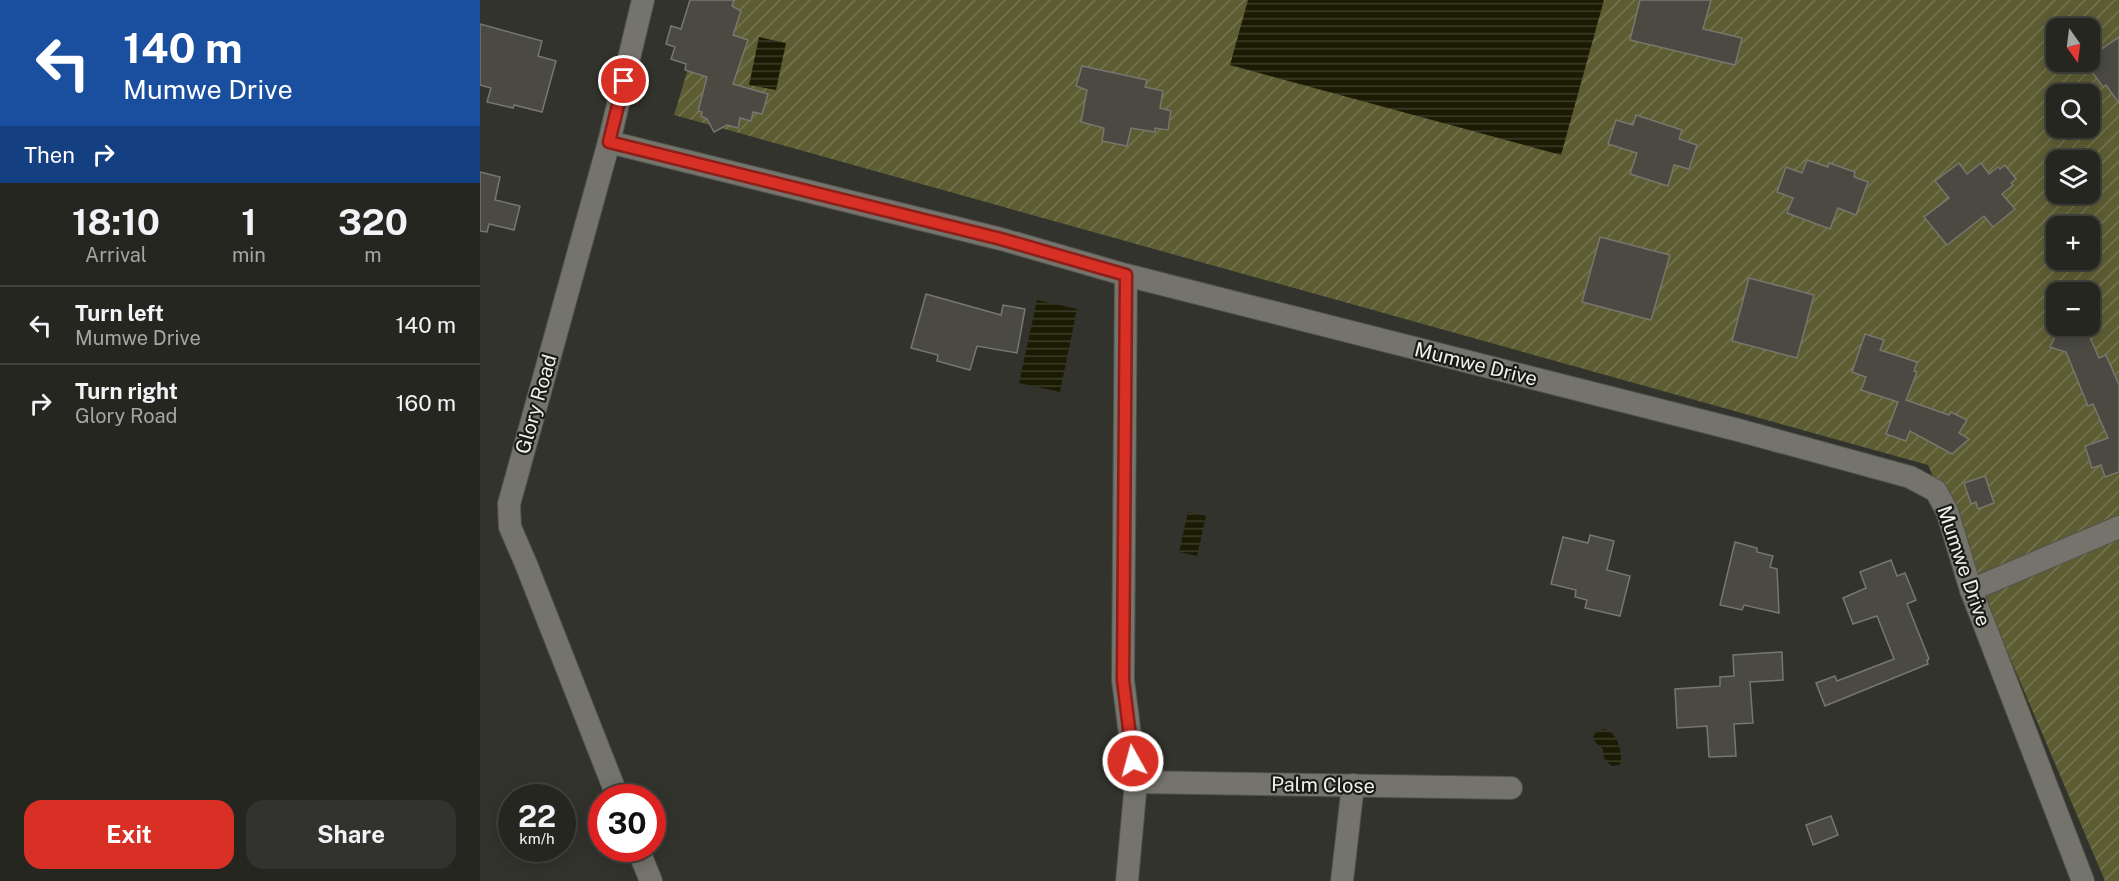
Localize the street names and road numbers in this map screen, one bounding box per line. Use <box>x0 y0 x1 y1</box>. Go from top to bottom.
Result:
street label: Mumwe Drive <box>1412 337 1540 391</box>
street label: Glory Road <box>510 351 562 457</box>
street label: Mumwe Drive <box>1932 503 1996 629</box>
street label: Palm Close <box>1271 772 1375 798</box>

